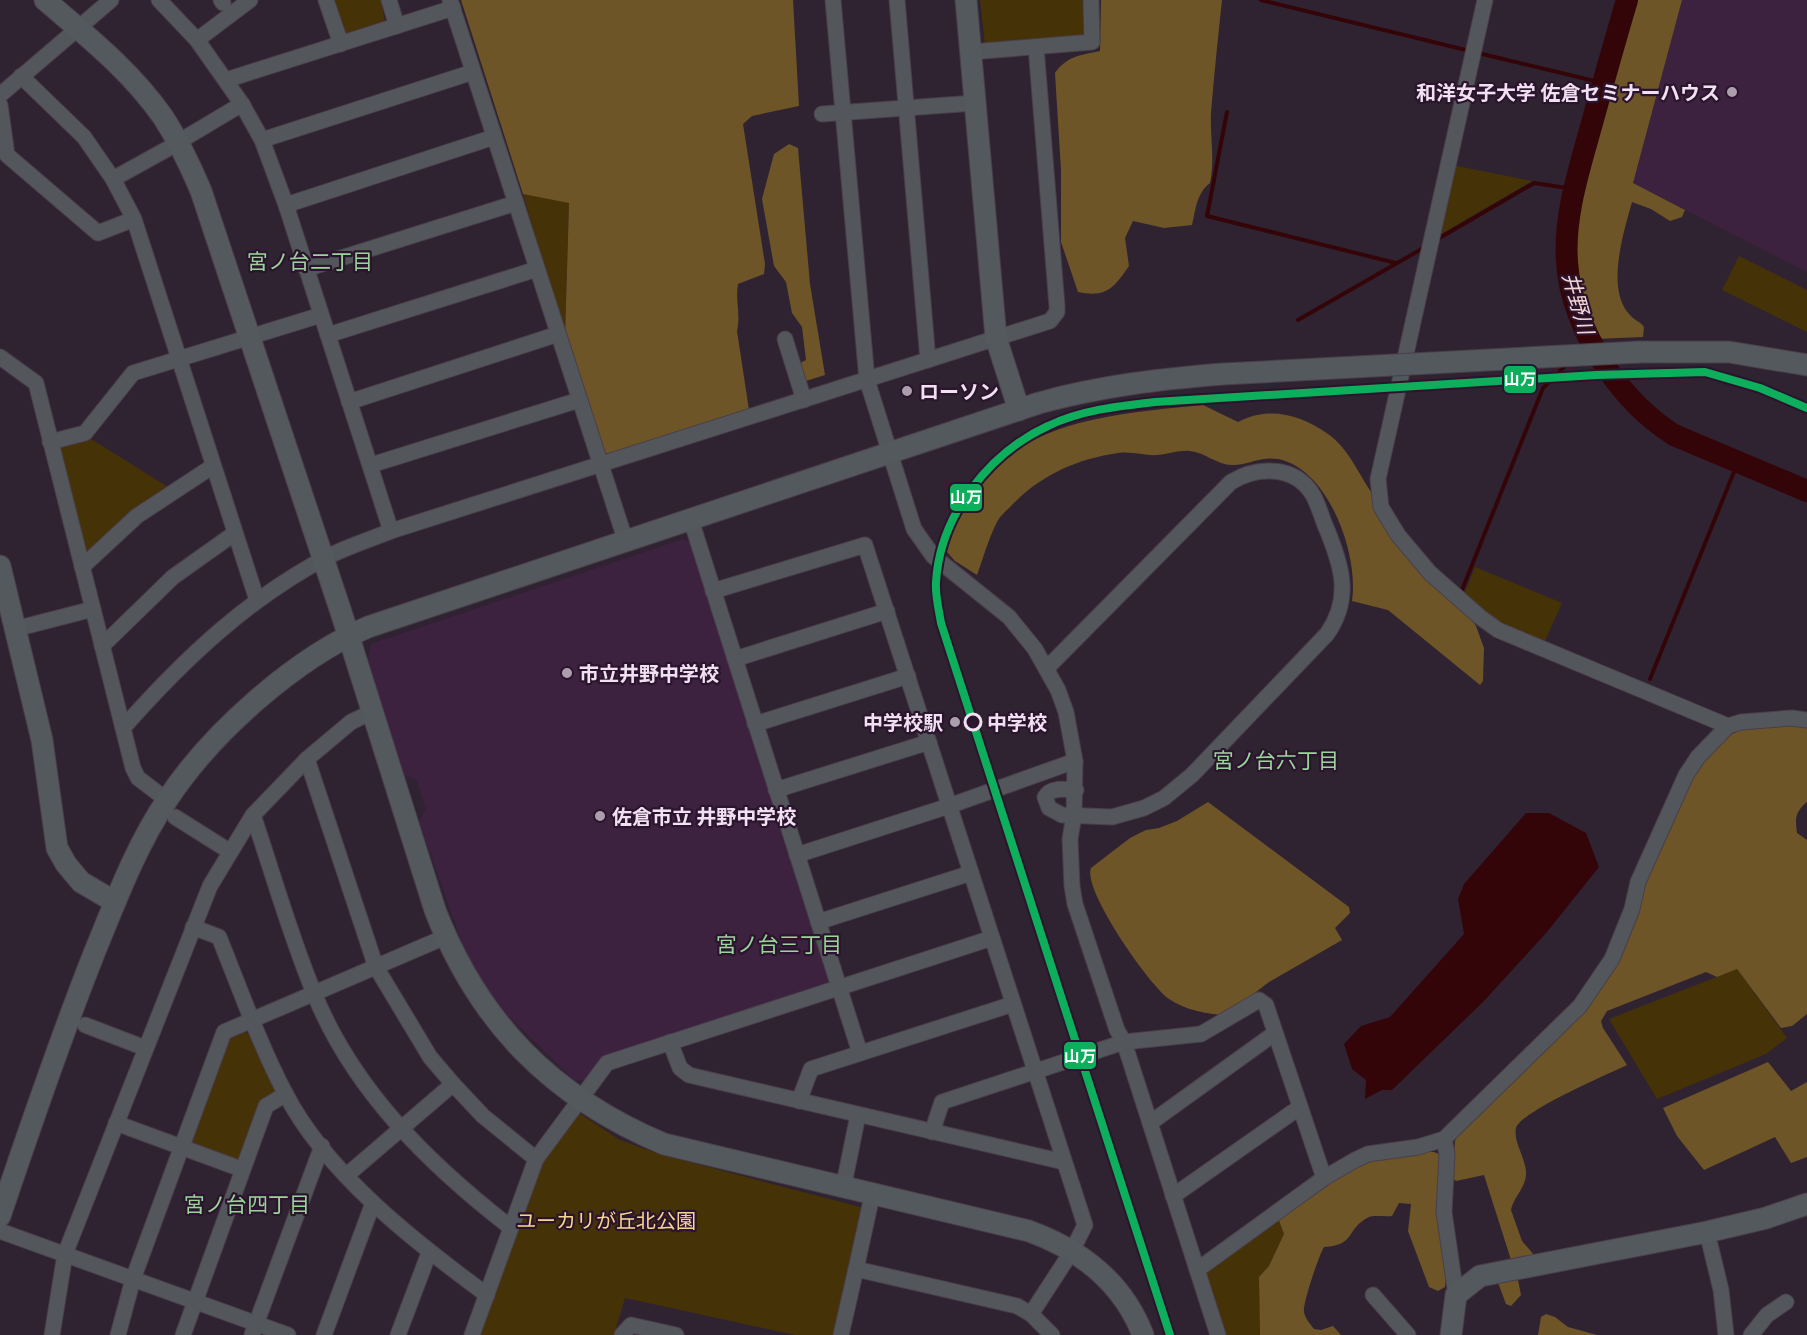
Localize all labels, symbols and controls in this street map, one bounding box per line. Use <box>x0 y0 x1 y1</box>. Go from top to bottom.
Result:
place label: 和洋女子大学 佐倉セミナーハウス <box>1416 80 1720 104</box>
marker: 和洋女子大学 佐倉セミナーハウス <box>1725 85 1739 99</box>
district label: 宮ノ台二丁目 <box>247 248 373 273</box>
water label: 井野川 <box>1558 269 1600 339</box>
line badge: 山万 <box>1503 365 1537 394</box>
text: 山万 <box>1504 369 1536 388</box>
place label: ローソン <box>919 379 999 403</box>
marker: ローソン <box>900 384 914 398</box>
line badge: 山万 <box>949 483 983 512</box>
text: 山万 <box>950 487 982 506</box>
place label: 市立井野中学校 <box>579 661 719 685</box>
marker: 市立井野中学校 <box>560 666 574 680</box>
place label: 中学校駅 <box>863 710 943 734</box>
place label: 中学校 <box>987 710 1047 734</box>
marker: 中学校 <box>964 713 982 731</box>
marker: 中学校駅 <box>948 715 962 729</box>
district label: 宮ノ台六丁目 <box>1213 747 1339 772</box>
place label: 佐倉市立 井野中学校 <box>612 804 796 828</box>
marker: 佐倉市立 井野中学校 <box>593 809 607 823</box>
district label: 宮ノ台三丁目 <box>716 931 842 956</box>
line badge: 山万 <box>1063 1041 1097 1070</box>
text: 山万 <box>1064 1046 1096 1065</box>
district label: 宮ノ台四丁目 <box>184 1191 310 1216</box>
park label: ユーカリが丘北公園 <box>516 1208 696 1232</box>

